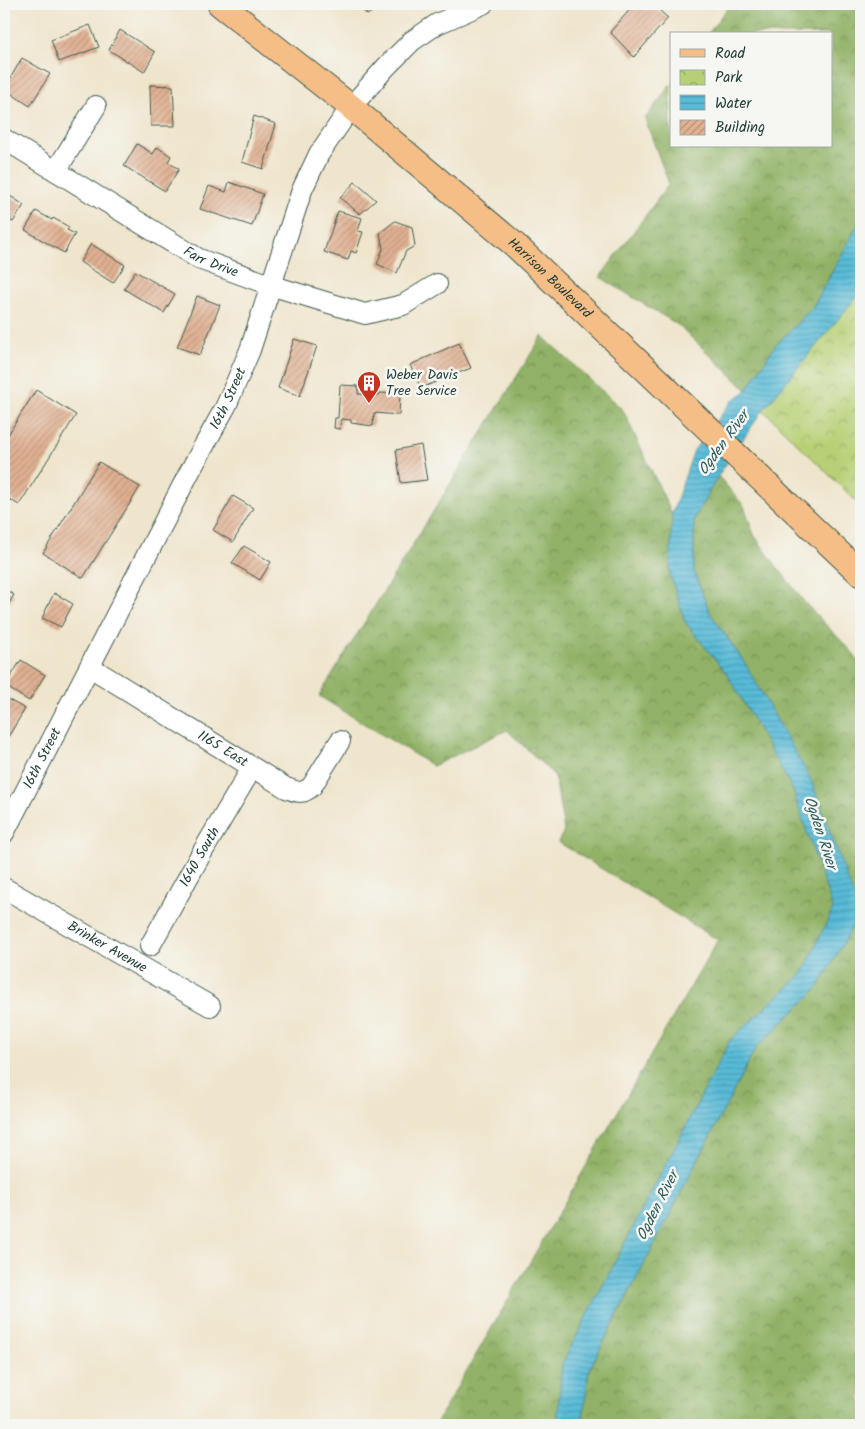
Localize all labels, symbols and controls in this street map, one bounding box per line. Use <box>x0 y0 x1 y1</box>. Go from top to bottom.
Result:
legend <box>670 32 832 148</box>
text: Road <box>715 42 746 66</box>
text: Park <box>715 66 743 90</box>
text: Water <box>715 92 752 116</box>
text: Building <box>715 116 765 140</box>
street label: Harrison Boulevard <box>503 232 598 325</box>
street label: Farr Drive <box>179 241 242 284</box>
street label: 16th Street <box>204 364 252 434</box>
place label: Weber Davis Tree Service <box>386 364 458 402</box>
building icon: Weber Davis Tree Service <box>356 370 382 404</box>
water label: Ogden River <box>692 403 758 480</box>
street label: 16th Street <box>17 723 68 793</box>
street label: 1165 East <box>193 725 253 773</box>
water label: Ogden River <box>797 794 844 875</box>
street label: 1640 South <box>174 823 226 891</box>
street label: Brinker Avenue <box>63 916 152 979</box>
water label: Ogden River <box>630 1164 687 1245</box>

